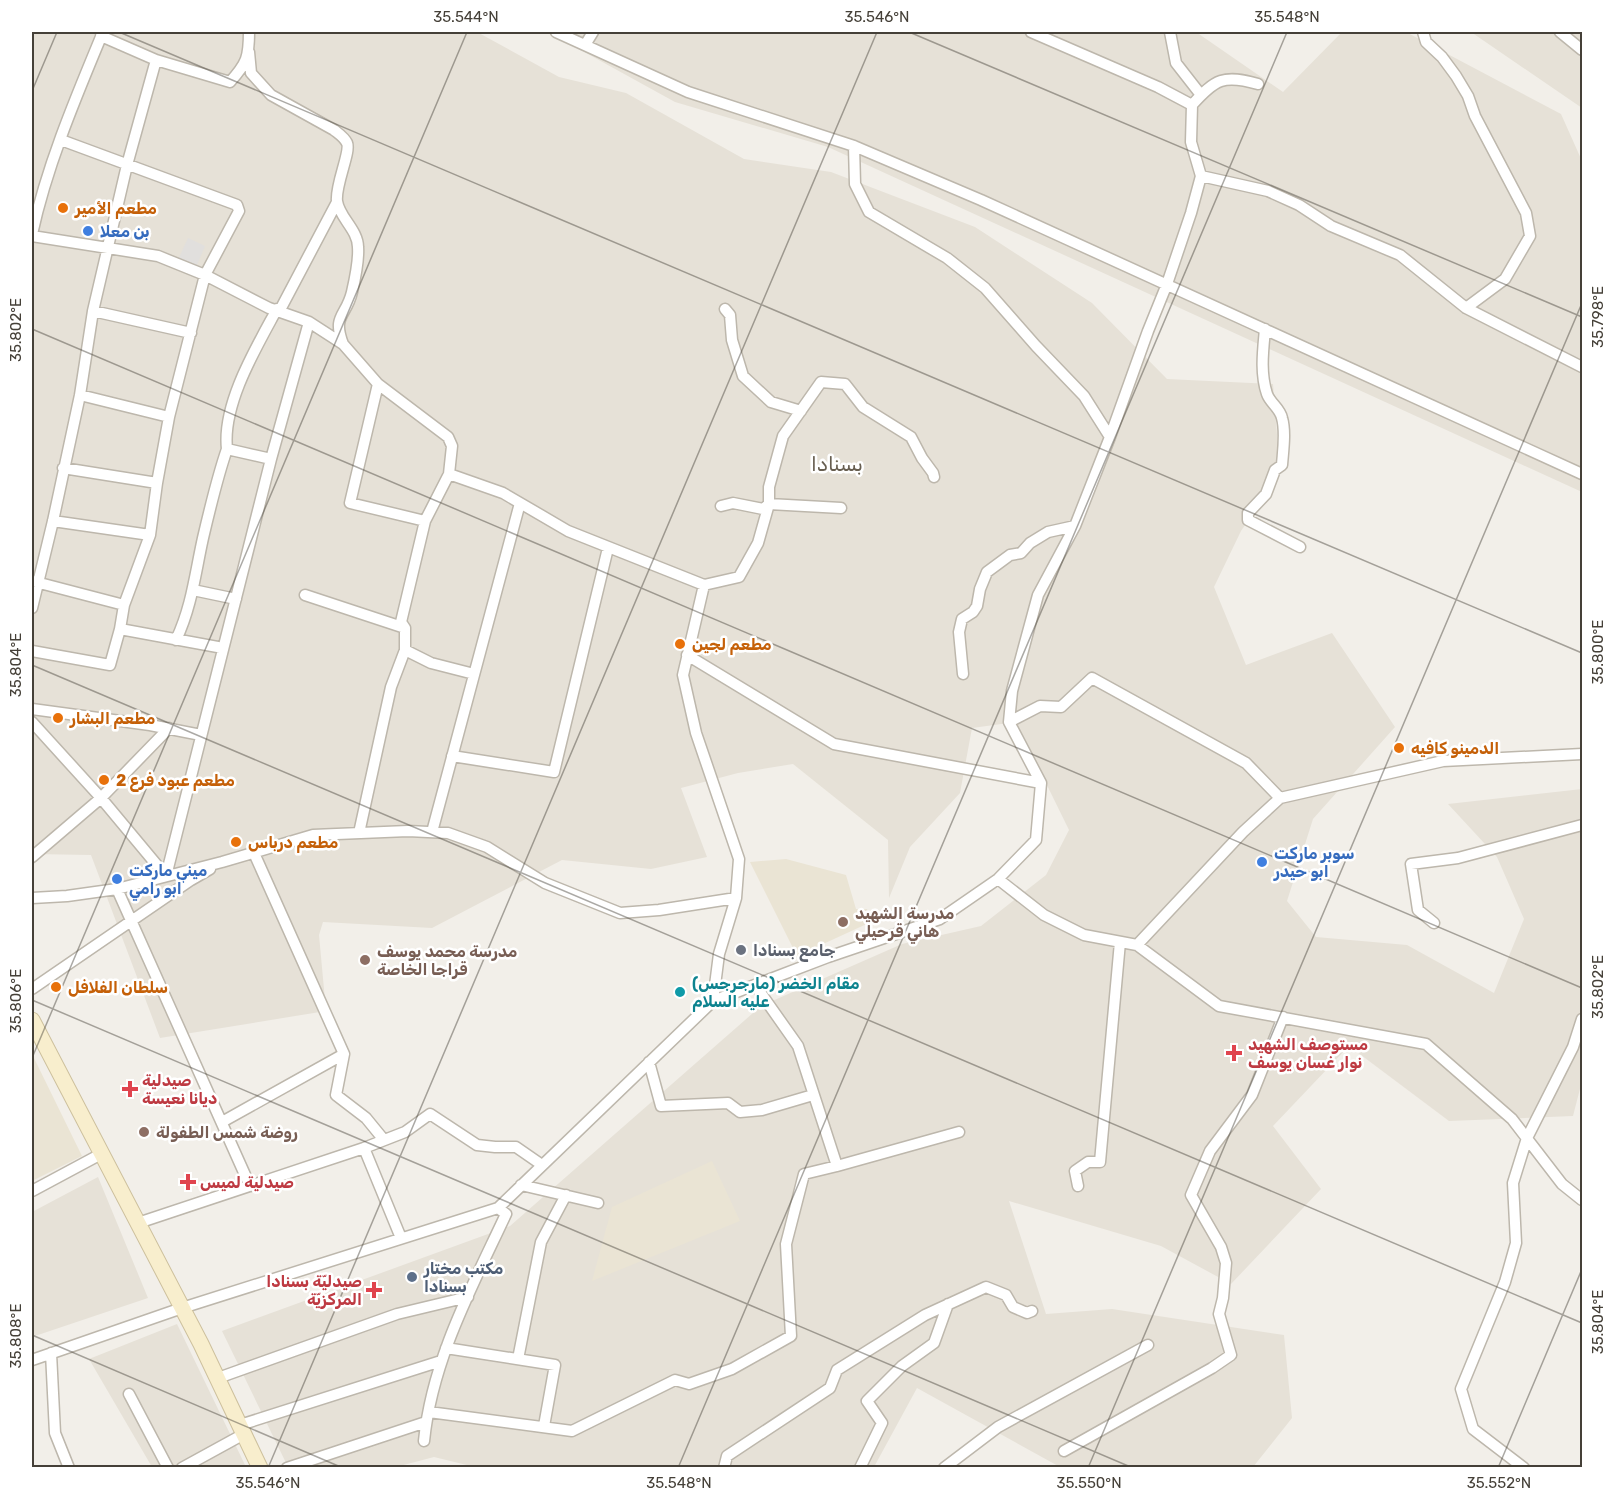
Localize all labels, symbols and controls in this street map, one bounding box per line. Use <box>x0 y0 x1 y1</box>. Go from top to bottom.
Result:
text: 35.544°N <box>433 8 499 26</box>
text: 35.546°N <box>844 8 910 26</box>
text: 35.548°N <box>1254 8 1320 26</box>
place label: مطعم الأمير <box>74 199 157 219</box>
marker: مطعم الأمير <box>56 201 70 215</box>
place label: بن معلا <box>100 222 150 241</box>
marker: بن معلا <box>81 224 95 238</box>
text: 35.798°E <box>1589 286 1607 348</box>
text: 35.802°E <box>7 298 25 362</box>
district label: بسنادا <box>811 452 863 476</box>
text: 35.800°E <box>1589 620 1607 684</box>
text: 35.804°E <box>7 633 25 697</box>
place label: مطعم لجين <box>692 635 772 655</box>
marker: مطعم لجين <box>673 637 687 651</box>
place label: مطعم البشار <box>69 709 155 729</box>
marker: مطعم البشار <box>51 711 65 725</box>
place label: الدمينو كافيه <box>1411 739 1499 758</box>
marker: الدمينو كافيه <box>1392 741 1406 755</box>
place label: مطعم عبود فرع 2 <box>116 771 235 792</box>
marker: مطعم عبود فرع 2 <box>97 773 111 787</box>
place label: مطعم درباس <box>248 833 338 853</box>
marker: مطعم درباس <box>229 835 243 849</box>
place label: سوبر ماركت ابو حيدر <box>1273 844 1354 881</box>
marker: سوبر ماركت ابو حيدر <box>1255 855 1269 869</box>
place label: ميني ماركت ابو رامي <box>129 861 207 901</box>
marker: ميني ماركت ابو رامي <box>110 872 124 886</box>
place label: مدرسة الشهيد هاني قرحيلي <box>855 904 954 944</box>
marker: مدرسة الشهيد هاني قرحيلي <box>836 915 850 929</box>
place label: جامع بسنادا <box>753 941 836 962</box>
place label: مدرسة محمد يوسف قراجا الخاصة <box>377 942 517 979</box>
marker: جامع بسنادا <box>734 943 748 957</box>
marker: مدرسة محمد يوسف قراجا الخاصة <box>358 953 372 967</box>
text: 35.802°E <box>1589 955 1607 1019</box>
text: 35.806°E <box>7 969 25 1033</box>
place label: مقام الخضر (مارجرجس) عليه السلام <box>692 974 859 1012</box>
place label: سلطان الفلافل <box>68 978 168 997</box>
marker: سلطان الفلافل <box>49 980 63 994</box>
marker: مقام الخضر (مارجرجس) عليه السلام <box>673 985 687 999</box>
place label: مستوصف الشهيد نوار غسان يوسف <box>1248 1035 1368 1072</box>
marker: مستوصف الشهيد نوار غسان يوسف <box>1225 1044 1243 1062</box>
place label: صيدلية ديانا نعيسة <box>142 1071 217 1108</box>
marker: صيدلية ديانا نعيسة <box>123 1082 137 1096</box>
place label: روضة شمس الطفولة <box>156 1123 298 1142</box>
marker: روضة شمس الطفولة <box>137 1125 151 1139</box>
place label: صيدلية لميس <box>200 1173 294 1192</box>
marker: صيدلية لميس <box>181 1175 195 1189</box>
place label: مكتب مختار بسنادا <box>423 1259 503 1296</box>
marker: مكتب مختار بسنادا <box>405 1270 419 1284</box>
place label: صيدليّة بسنادا المركزيّة <box>266 1272 362 1309</box>
marker: صيدليّة بسنادا المركزيّة <box>367 1283 381 1297</box>
text: 35.804°E <box>1589 1290 1607 1354</box>
text: 35.808°E <box>7 1304 25 1368</box>
text: 35.546°N <box>235 1474 301 1492</box>
text: 35.548°N <box>646 1474 712 1492</box>
text: 35.550°N <box>1056 1474 1122 1492</box>
text: 35.552°N <box>1467 1474 1531 1492</box>

